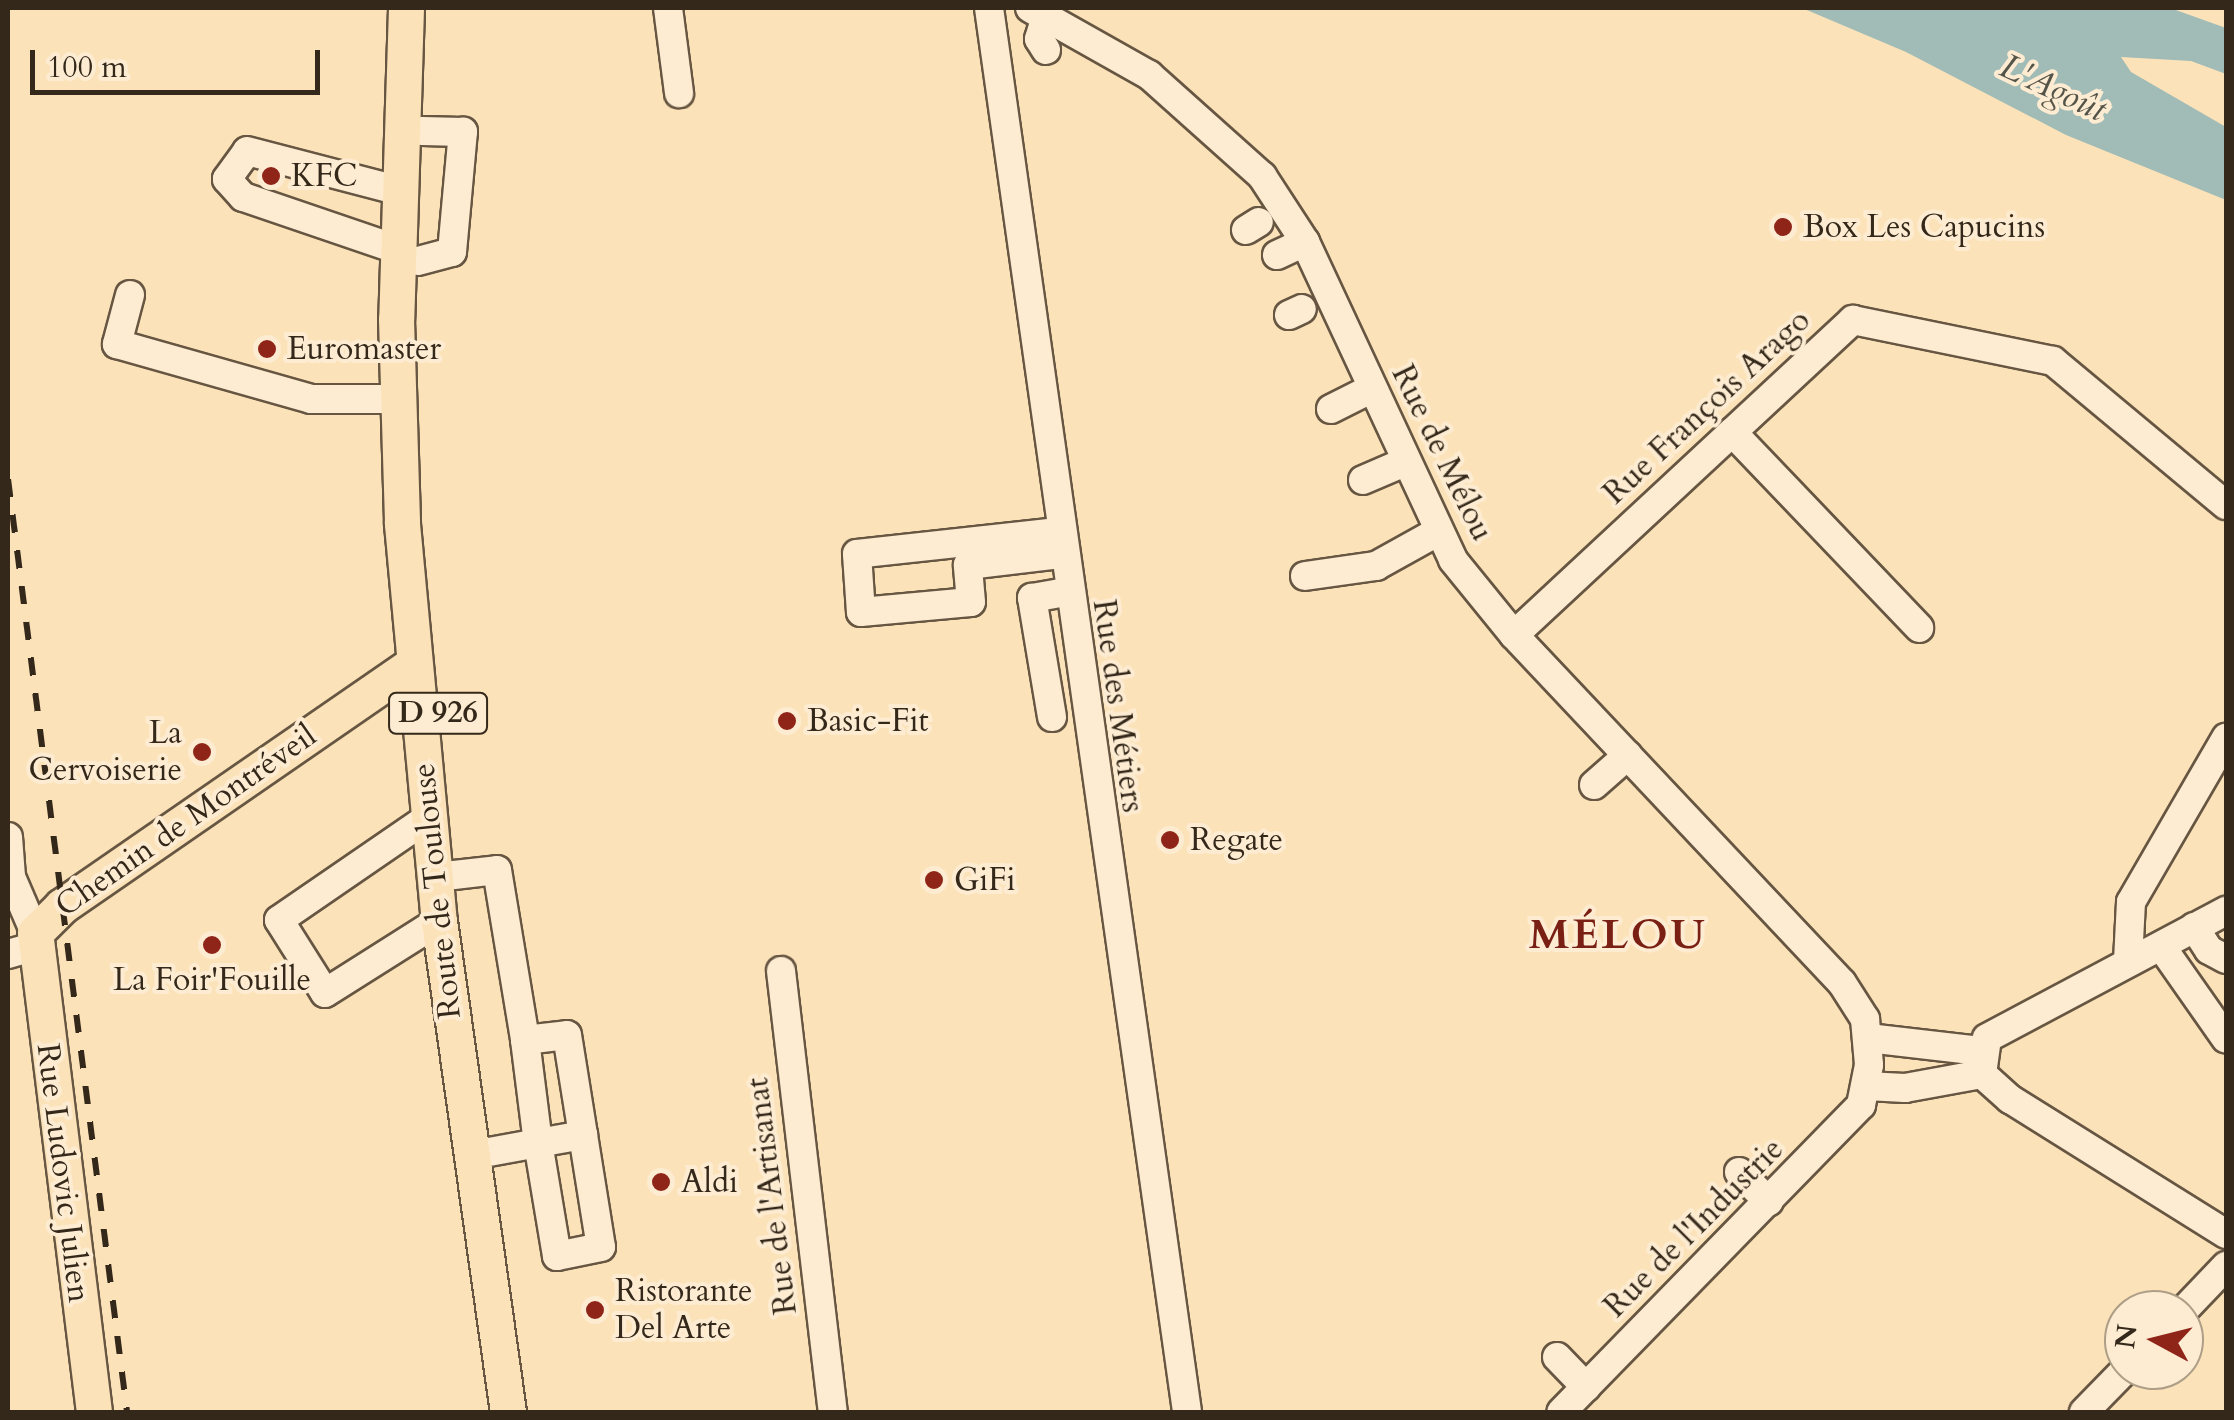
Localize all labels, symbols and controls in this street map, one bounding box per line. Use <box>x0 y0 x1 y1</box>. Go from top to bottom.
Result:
scale bar <box>35 30 325 92</box>
water label: L'Agoût <box>1993 45 2113 131</box>
text: 100 m <box>47 47 127 88</box>
place label: KFC <box>291 157 358 195</box>
marker: KFC <box>260 165 282 187</box>
place label: Box Les Capucins <box>1803 208 2045 246</box>
marker: Box Les Capucins <box>1772 216 1794 238</box>
street label: Rue François Arago <box>1596 301 1818 513</box>
place label: Euromaster <box>287 330 441 368</box>
marker: Euromaster <box>256 338 278 360</box>
street label: Rue de Mélou <box>1383 359 1501 547</box>
street label: Rue des Métiers <box>1084 597 1152 815</box>
road number: D 926 <box>388 688 488 738</box>
place label: Basic-Fit <box>807 702 928 740</box>
marker: Basic-Fit <box>776 710 798 732</box>
place label: La Cervoiserie <box>28 715 182 790</box>
street label: Chemin de Montréveil <box>48 717 324 925</box>
marker: La Cervoiserie <box>191 741 213 763</box>
street label: Route de Toulouse <box>404 761 470 1021</box>
place label: Regate <box>1190 821 1283 859</box>
marker: Regate <box>1159 829 1181 851</box>
place label: GiFi <box>954 861 1016 899</box>
marker: GiFi <box>923 869 945 891</box>
district label: MÉLOU <box>1529 910 1707 960</box>
marker: La Foir'Fouille <box>201 934 223 956</box>
place label: La Foir'Fouille <box>113 961 311 999</box>
street label: Rue Ludovic Julien <box>28 1041 98 1305</box>
street label: Rue de l'Artisanat <box>738 1075 806 1317</box>
street label: Rue de l'Industrie <box>1596 1130 1792 1326</box>
place label: Aldi <box>681 1163 738 1201</box>
marker: Aldi <box>650 1171 672 1193</box>
place label: Ristorante Del Arte <box>615 1273 753 1348</box>
north arrow <box>2104 1290 2204 1390</box>
marker: Ristorante Del Arte <box>584 1299 606 1321</box>
text: N <box>2106 1322 2147 1351</box>

